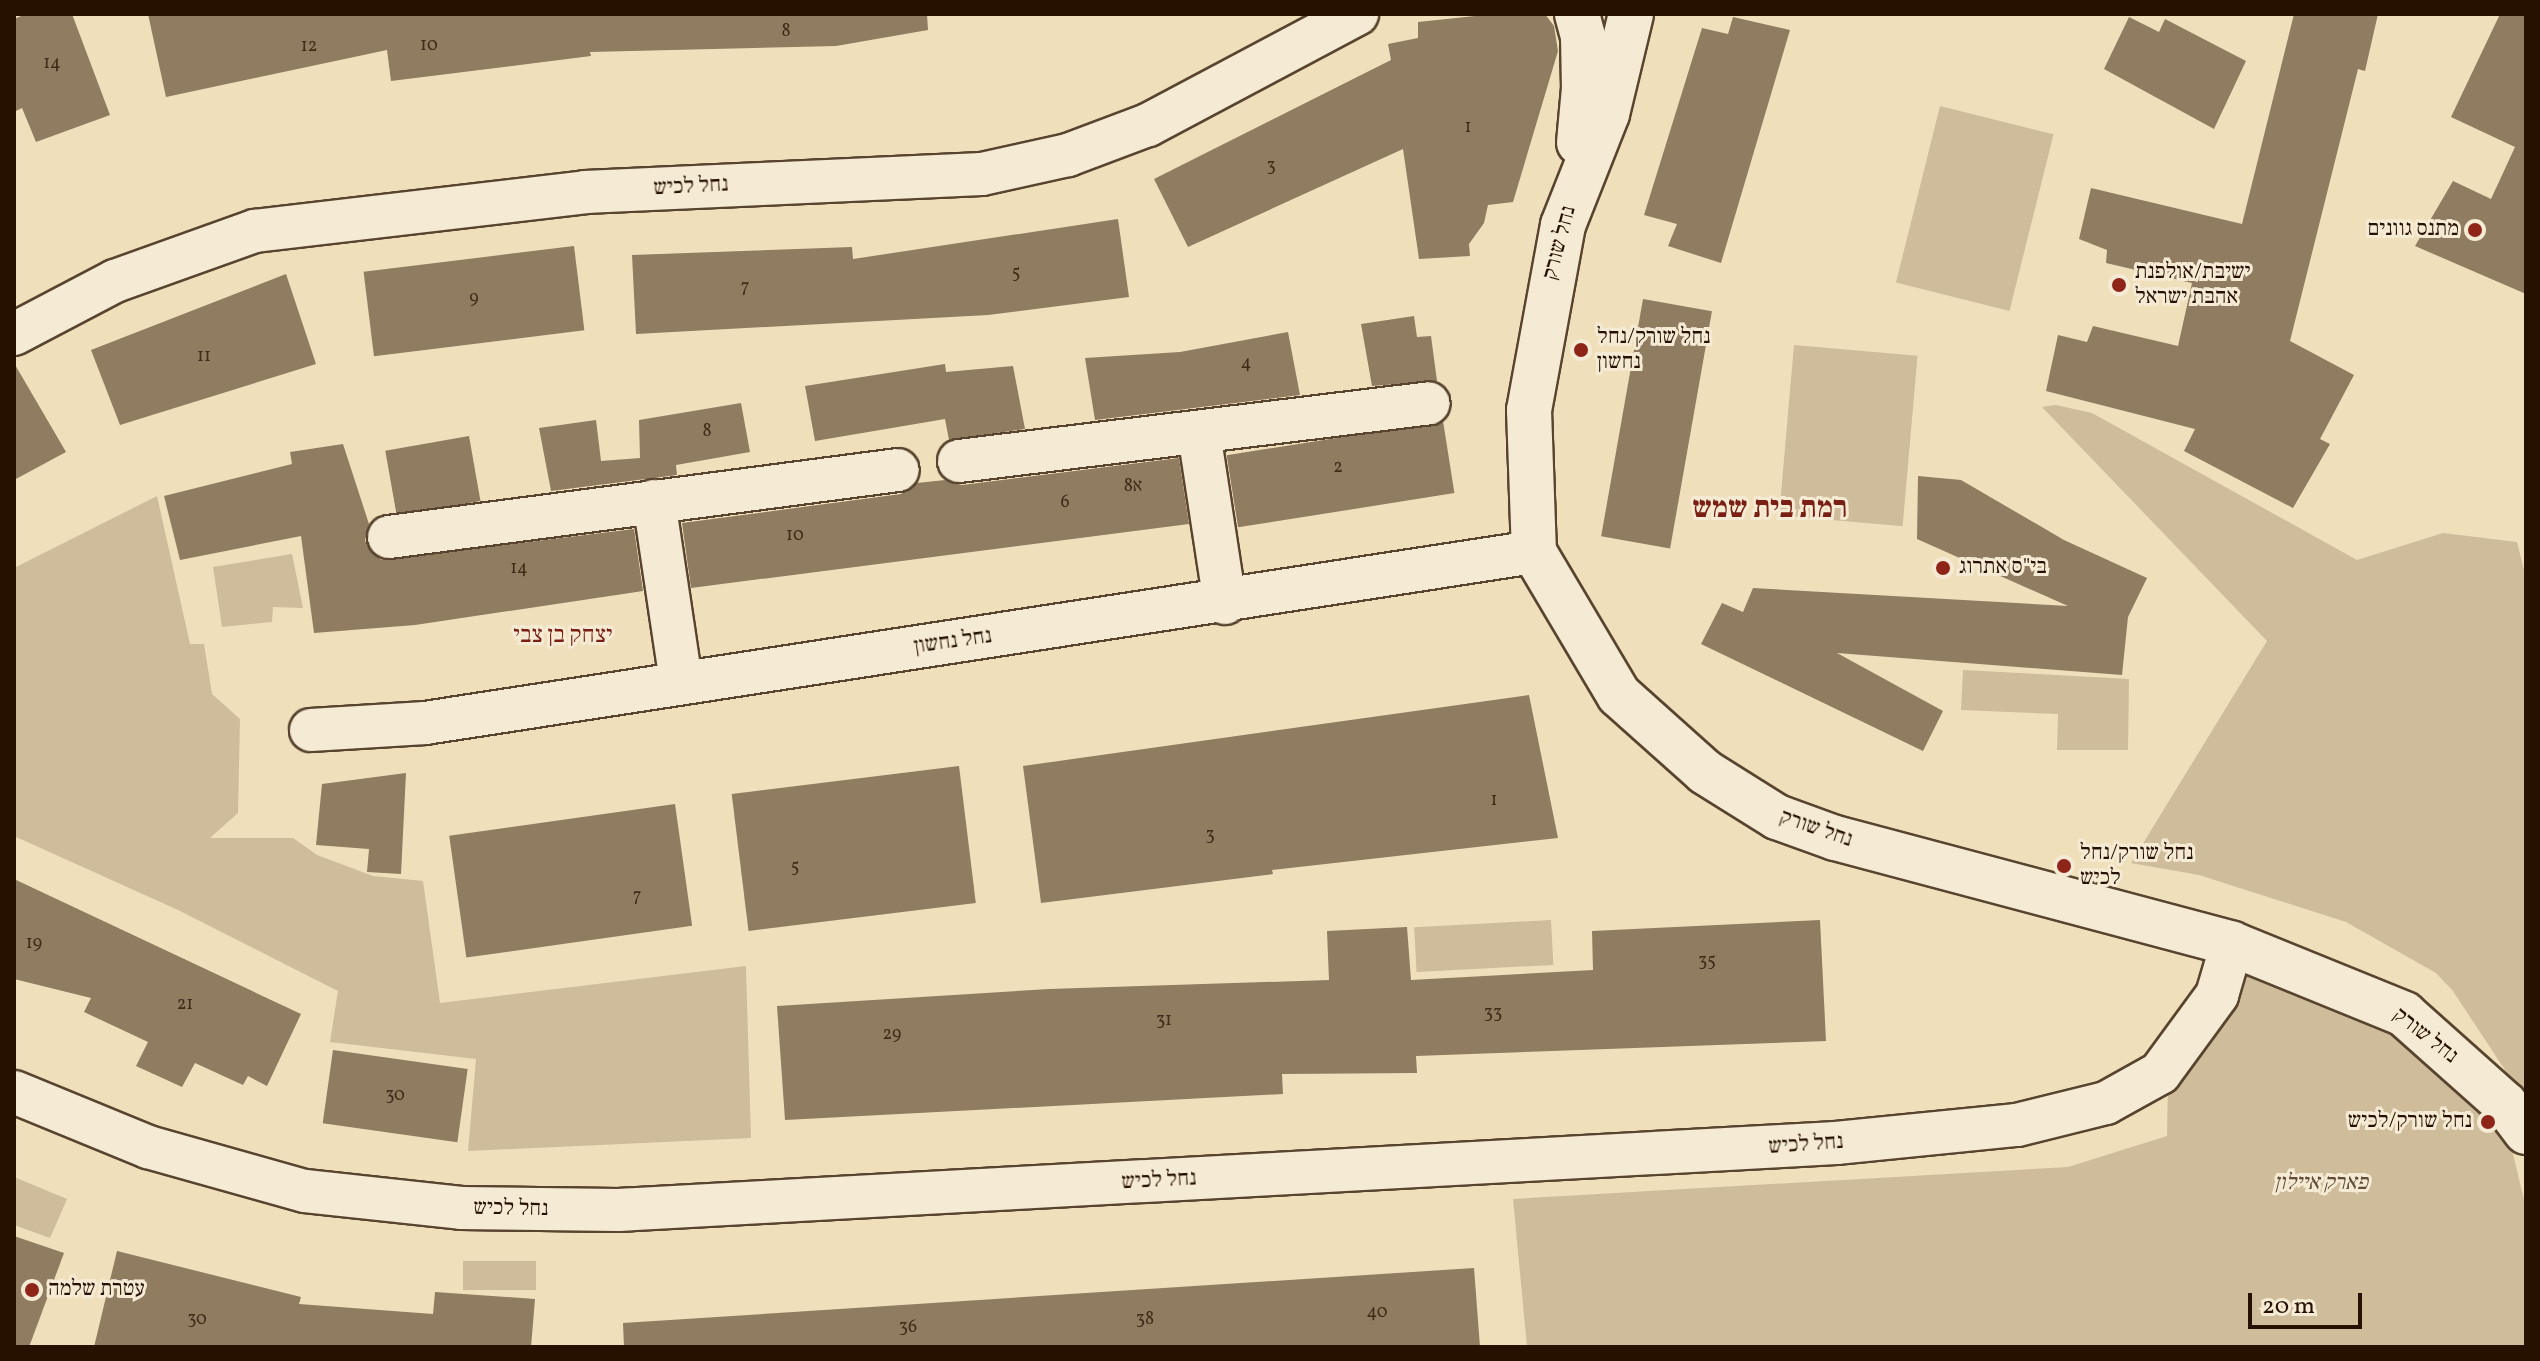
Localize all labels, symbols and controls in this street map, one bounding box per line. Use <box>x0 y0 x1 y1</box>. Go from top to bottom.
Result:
house number: 8 <box>781 21 791 43</box>
house number: 10 <box>420 35 438 57</box>
house number: 12 <box>301 36 317 58</box>
house number: 14 <box>43 53 61 75</box>
house number: 1 <box>1465 117 1471 139</box>
house number: 3 <box>1266 156 1276 178</box>
street label: נחל לכיש <box>653 172 729 202</box>
street label: נחל שורק <box>1537 203 1583 283</box>
place label: מתנס גוונים <box>2367 217 2459 243</box>
marker: מתנס גוונים <box>2466 221 2484 239</box>
place label: ישיבת/אולפנת אהבת ישראל <box>2135 259 2251 310</box>
house number: 5 <box>1012 263 1020 285</box>
marker: ישיבת/אולפנת אהבת ישראל <box>2110 276 2128 294</box>
house number: 7 <box>741 277 749 299</box>
house number: 9 <box>469 288 479 310</box>
place label: נחל שורק/נחל נחשון <box>1597 324 1711 376</box>
marker: נחל שורק/נחל נחשון <box>1572 341 1590 359</box>
house number: 11 <box>197 346 211 368</box>
house number: 4 <box>1241 353 1251 375</box>
house number: 8 <box>702 421 712 443</box>
house number: 2 <box>1333 457 1343 479</box>
house number: 8א <box>1124 476 1142 498</box>
district label: רמת בית שמש <box>1692 491 1848 527</box>
house number: 6 <box>1060 492 1070 514</box>
house number: 10 <box>786 525 804 547</box>
place label: בי"ס אתרוג <box>1959 555 2047 581</box>
house number: 14 <box>510 558 528 580</box>
marker: בי"ס אתרוג <box>1934 559 1952 577</box>
district label: יצחק בן צבי <box>513 623 613 651</box>
street label: נחל נחשון <box>912 623 994 661</box>
house number: 1 <box>1491 790 1497 812</box>
street label: נחל שורק <box>1776 804 1856 854</box>
house number: 3 <box>1205 825 1215 847</box>
place label: נחל שורק/נחל לכיש <box>2080 840 2194 892</box>
house number: 5 <box>791 857 799 879</box>
marker: נחל שורק/נחל לכיש <box>2055 857 2073 875</box>
house number: 7 <box>633 886 641 908</box>
house number: 19 <box>26 933 42 955</box>
house number: 35 <box>1698 951 1716 973</box>
house number: 21 <box>177 994 193 1016</box>
street label: נחל שורק <box>2387 1002 2463 1070</box>
house number: 33 <box>1484 1003 1502 1025</box>
house number: 31 <box>1156 1010 1172 1032</box>
house number: 29 <box>883 1024 901 1046</box>
house number: 30 <box>385 1085 405 1107</box>
place label: נחל שורק/לכיש <box>2348 1109 2472 1135</box>
marker: נחל שורק/לכיש <box>2479 1113 2497 1131</box>
street label: נחל לכיש <box>1768 1129 1844 1161</box>
street label: נחל לכיש <box>1121 1166 1197 1196</box>
park label: פארק איילון <box>2274 1171 2368 1197</box>
street label: נחל לכיש <box>473 1195 549 1223</box>
place label: עטרת שלמה <box>48 1277 145 1303</box>
scale bar <box>2252 1277 2366 1327</box>
marker: עטרת שלמה <box>23 1281 41 1299</box>
text: 20 m <box>2262 1290 2315 1324</box>
house number: 40 <box>1366 1302 1388 1324</box>
house number: 30 <box>187 1309 207 1331</box>
house number: 38 <box>1136 1309 1154 1331</box>
house number: 36 <box>899 1317 917 1339</box>

